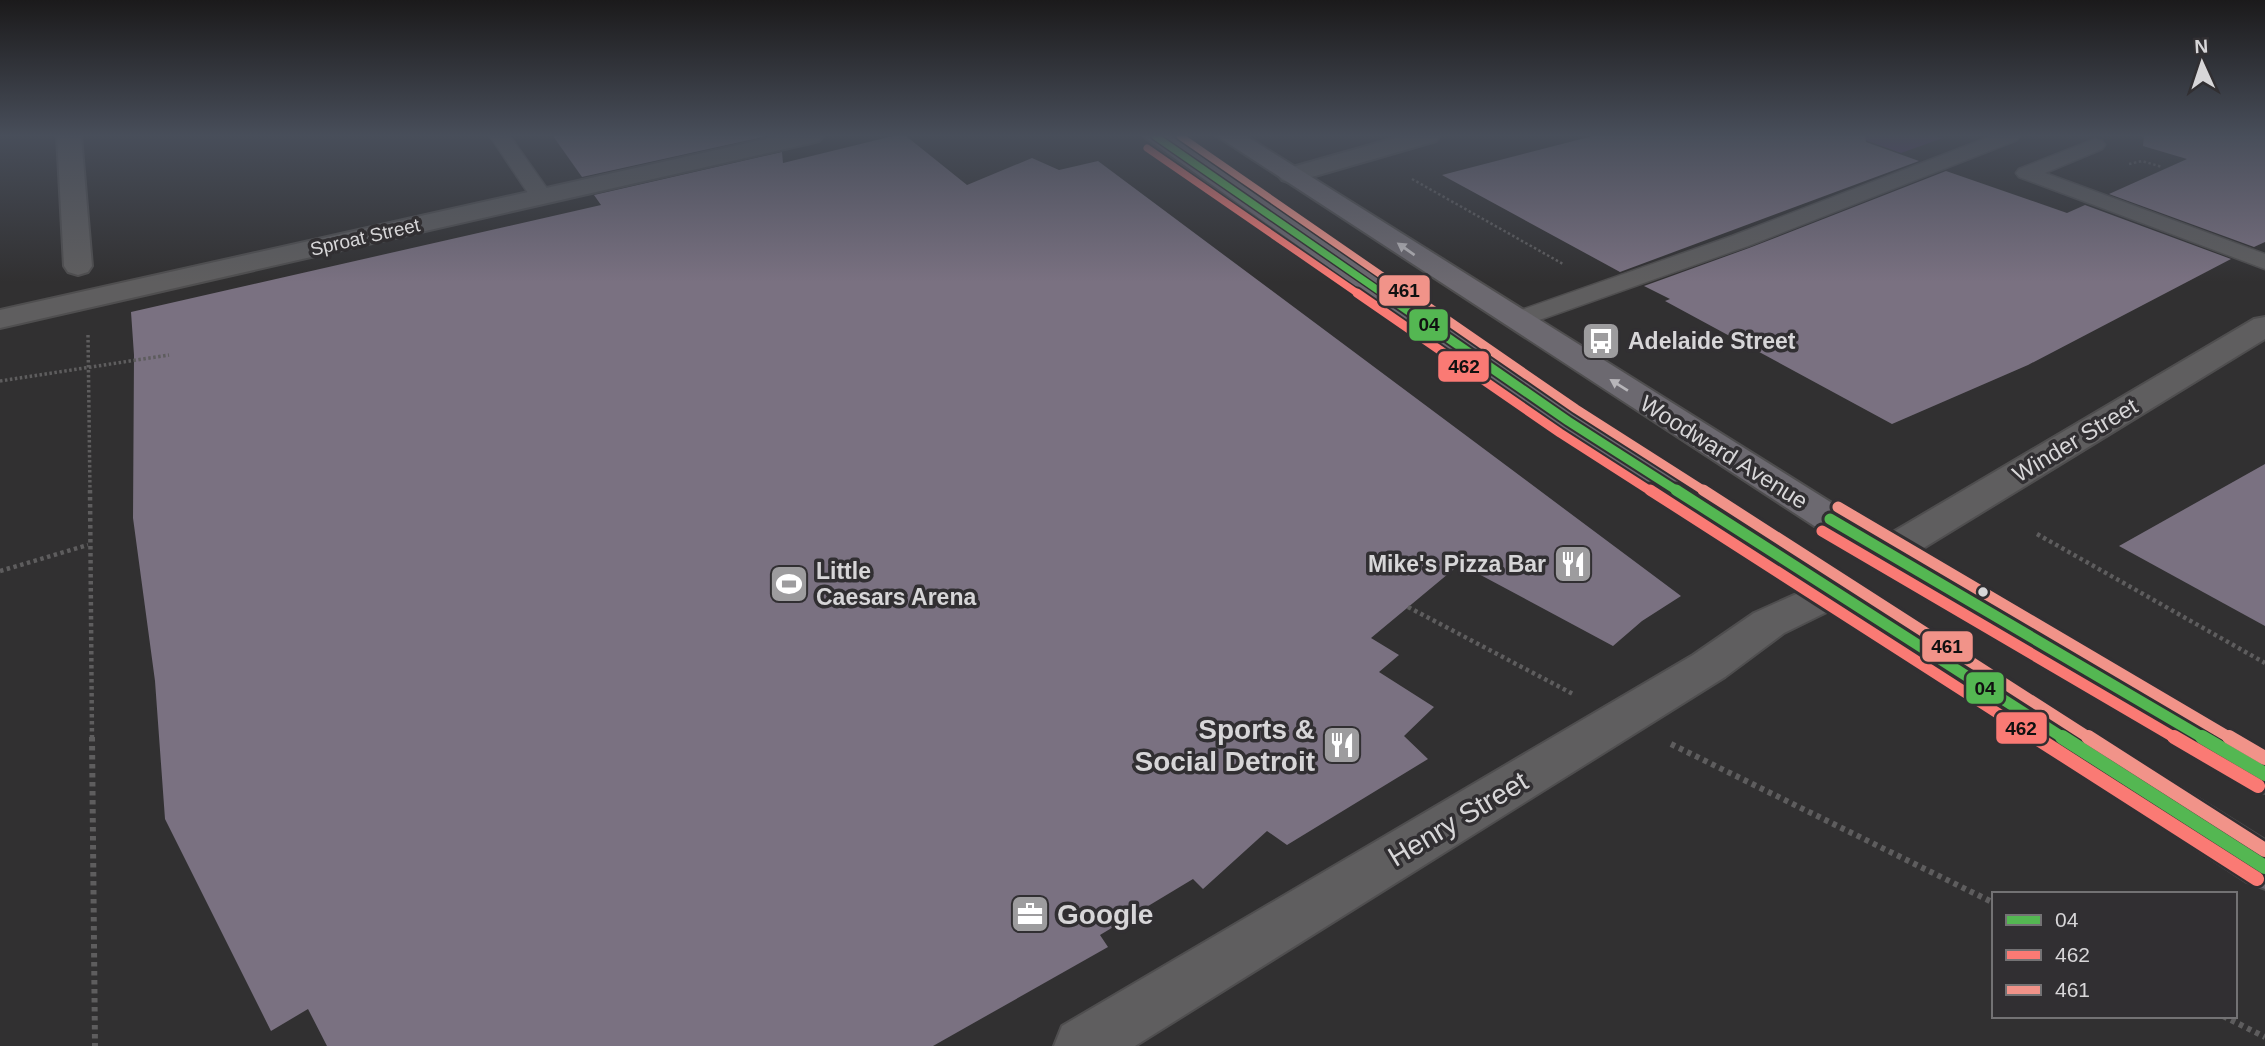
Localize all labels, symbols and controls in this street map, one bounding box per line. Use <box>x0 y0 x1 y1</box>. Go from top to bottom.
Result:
north arrow <box>2167 28 2237 98</box>
text: N <box>2194 36 2209 57</box>
street label: Sproat Street <box>308 214 423 260</box>
one-way arrow <box>1397 243 1416 256</box>
line badge: 461 <box>1378 274 1431 307</box>
text: 461 <box>1388 280 1420 301</box>
line badge: 04 <box>1408 308 1449 342</box>
text: 04 <box>1418 314 1440 335</box>
bus stop icon: Adelaide Street <box>1580 320 1622 362</box>
place label: Adelaide Street <box>1628 328 1796 354</box>
line badge: 462 <box>1437 350 1490 383</box>
text: 462 <box>1448 356 1480 377</box>
one-way arrow <box>1609 378 1629 391</box>
street label: Woodward Avenue <box>1636 390 1812 514</box>
street label: Winder Street <box>2008 392 2142 487</box>
restaurant icon: Mike's Pizza Bar <box>1552 543 1594 585</box>
place label: Mike's Pizza Bar <box>1368 551 1546 577</box>
place label: Little Caesars Arena <box>816 558 976 610</box>
sports icon: Little Caesars Arena <box>768 563 810 605</box>
unlabelled marker <box>1976 585 1990 599</box>
line badge: 461 <box>1921 630 1974 663</box>
text: 461 <box>1931 636 1963 657</box>
line badge: 04 <box>1965 671 2005 705</box>
text: 04 <box>1974 678 1996 699</box>
line badge: 462 <box>1995 711 2048 745</box>
place label: Sports & Social Detroit <box>1135 714 1315 777</box>
text: 462 <box>2005 718 2037 739</box>
restaurant icon: Sports & Social Detroit <box>1321 724 1363 766</box>
street label: Henry Street <box>1383 765 1534 873</box>
legend <box>1992 892 2237 1018</box>
office icon: Google <box>1009 893 1051 935</box>
place label: Google <box>1057 899 1153 930</box>
text: 04 <box>2055 908 2079 931</box>
text: 462 <box>2055 943 2090 966</box>
text: 461 <box>2055 978 2090 1001</box>

